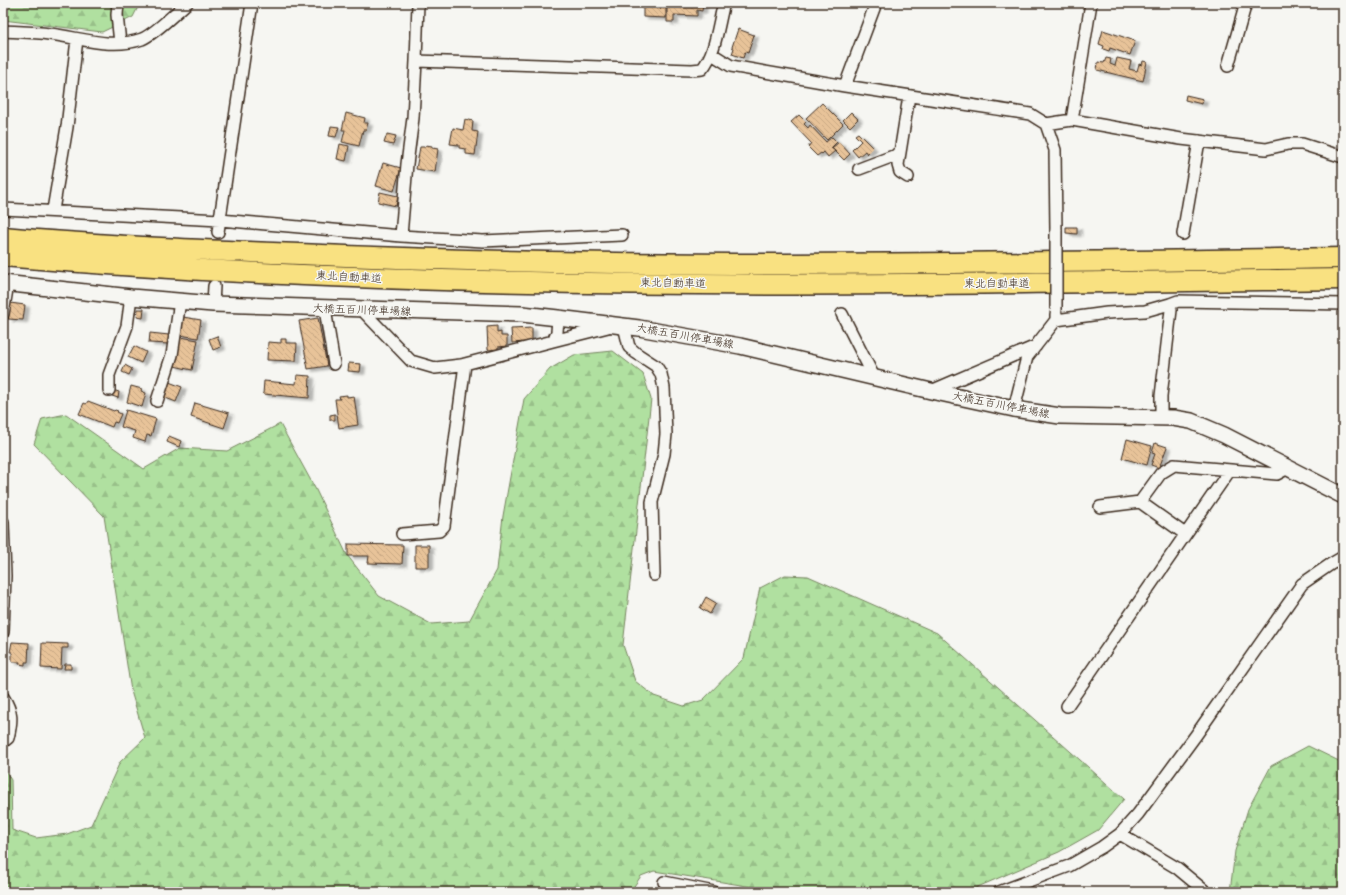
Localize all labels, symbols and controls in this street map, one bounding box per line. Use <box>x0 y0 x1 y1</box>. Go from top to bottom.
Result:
street label: 東北自動車道 <box>316 269 382 285</box>
street label: 東北自動車道 <box>640 276 706 290</box>
street label: 東北自動車道 <box>964 277 1030 290</box>
street label: 大橋五百川停車場線 <box>312 302 412 318</box>
street label: 大橋五百川停車場線 <box>635 321 735 351</box>
street label: 大橋五百川停車場線 <box>951 389 1051 421</box>

